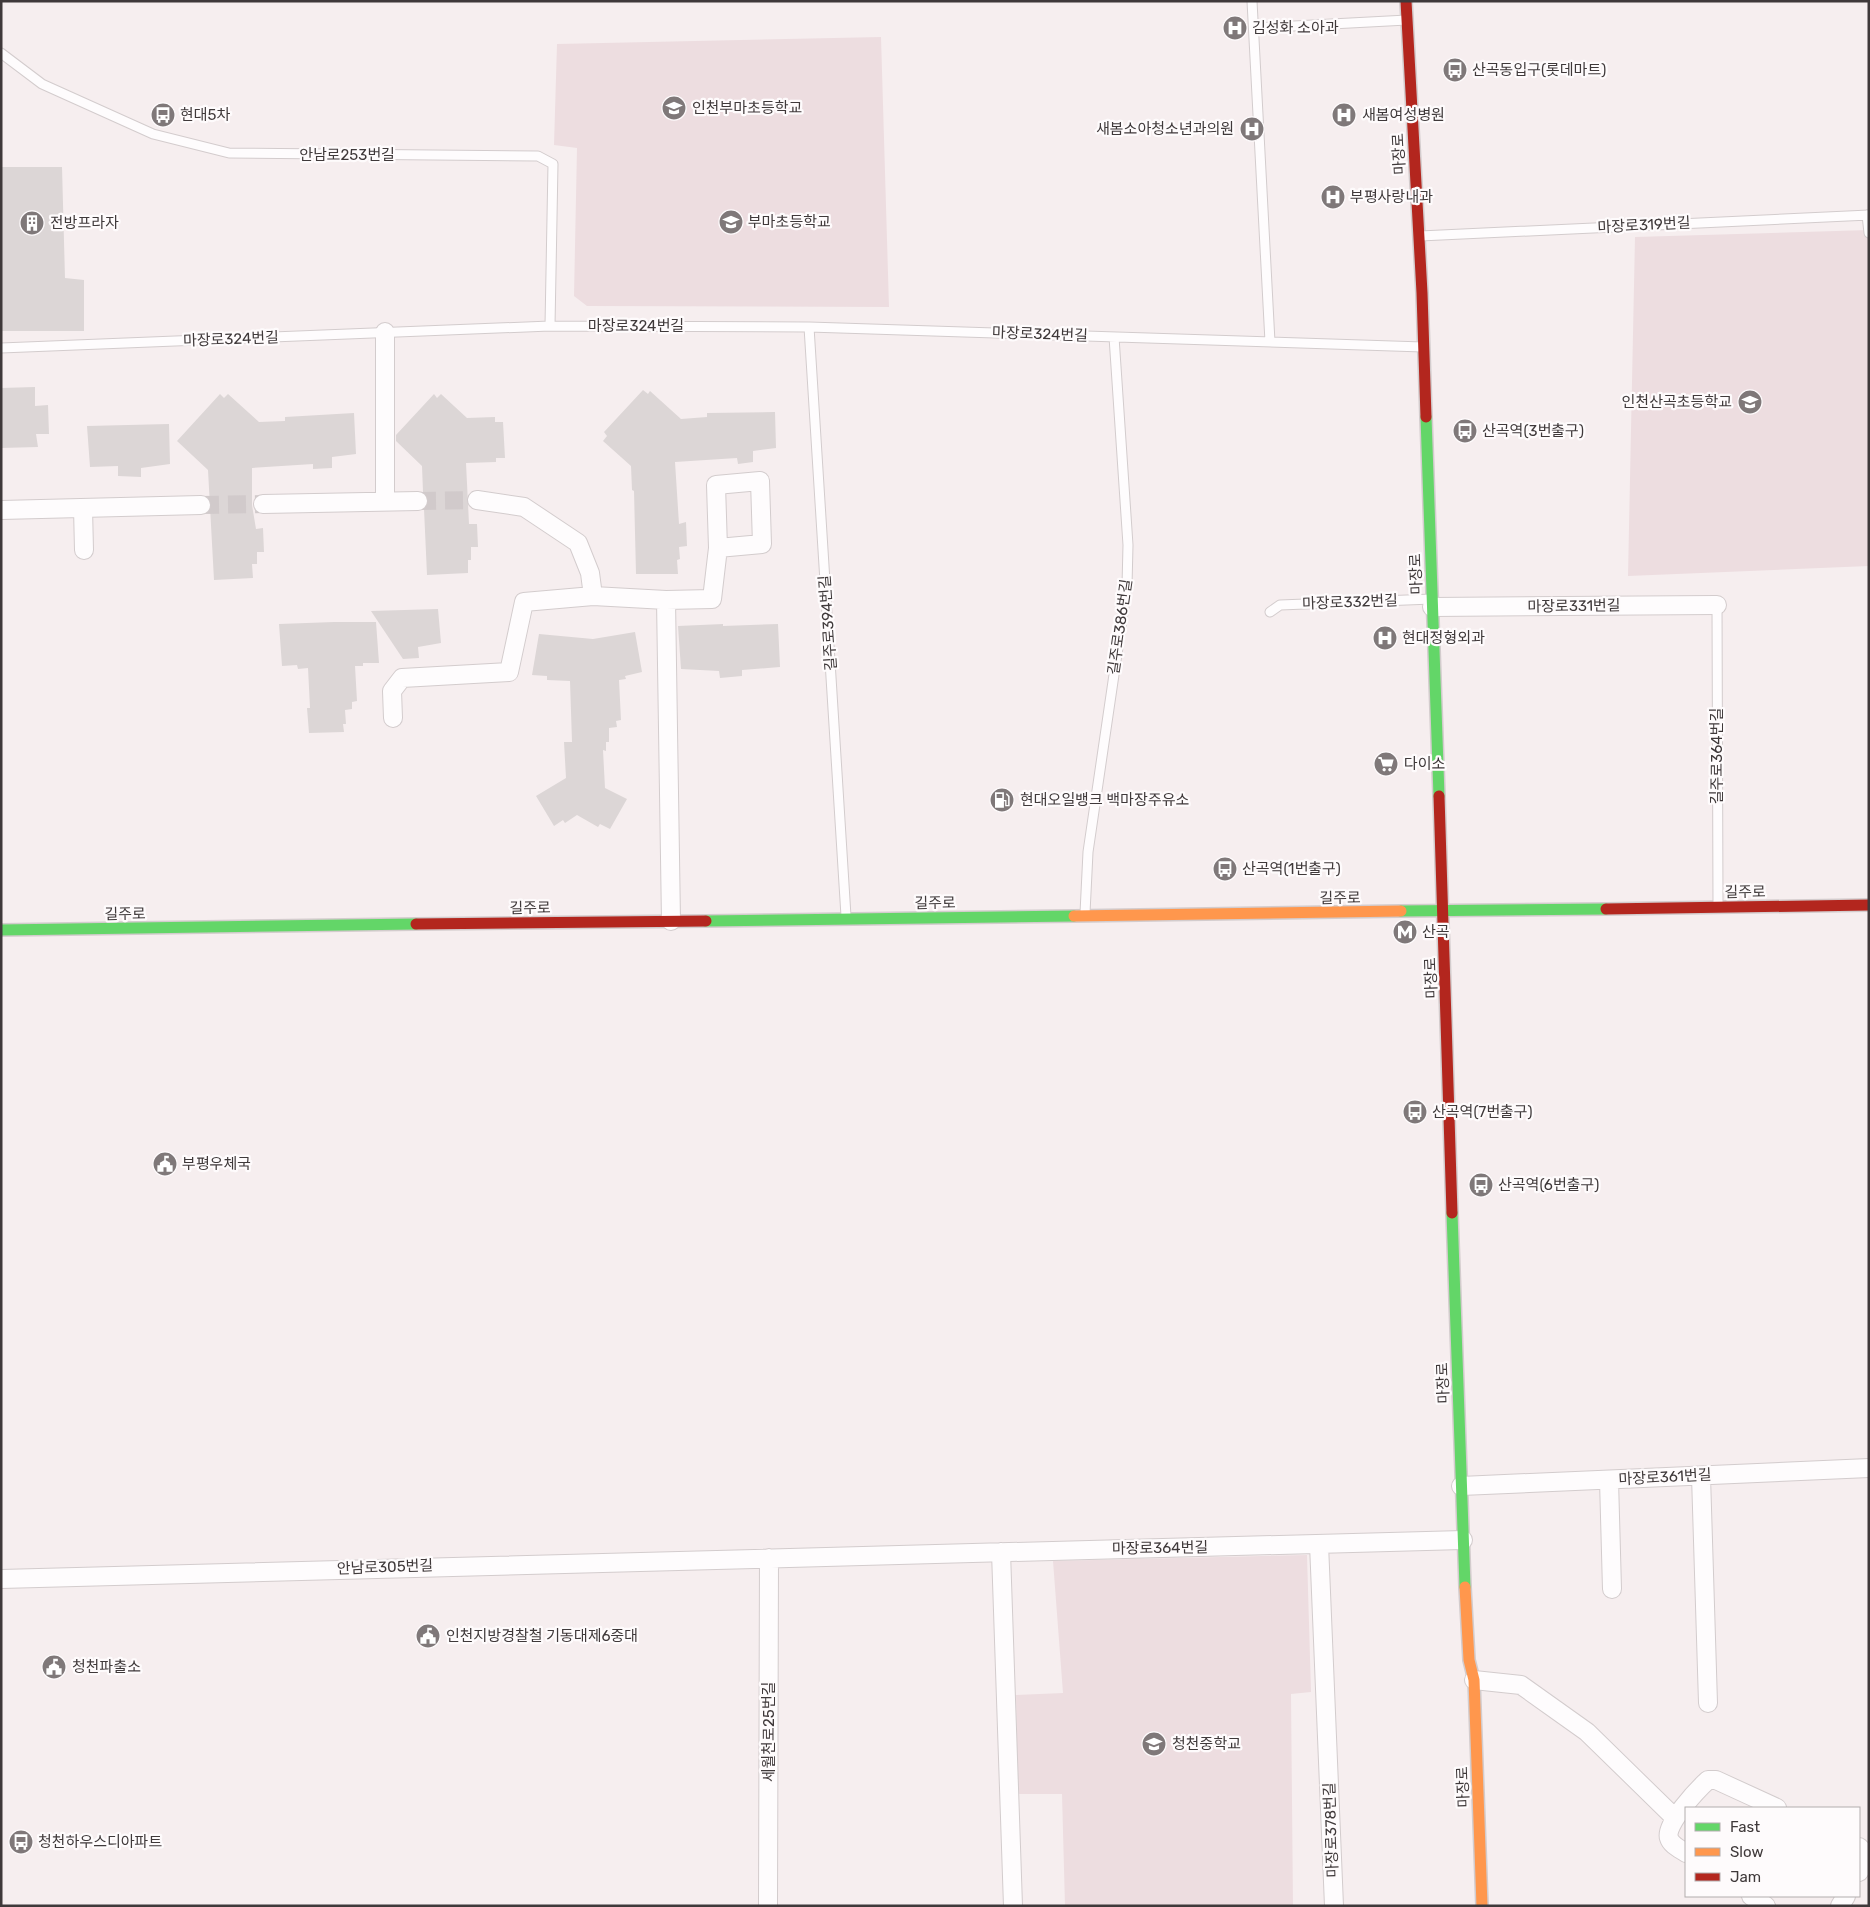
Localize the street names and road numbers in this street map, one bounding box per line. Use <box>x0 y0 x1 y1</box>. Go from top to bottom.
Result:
street label: 마장로 <box>1389 133 1409 175</box>
street label: 안남로253번길 <box>299 146 395 164</box>
street label: 마장로319번길 <box>1597 214 1691 236</box>
street label: 마장로324번길 <box>588 317 684 335</box>
street label: 마장로324번길 <box>992 323 1088 345</box>
street label: 마장로324번길 <box>183 328 279 350</box>
street label: 마장로 <box>1406 553 1426 595</box>
street label: 길주로394번길 <box>816 574 840 672</box>
street label: 길주로386번길 <box>1104 578 1136 676</box>
street label: 마장로332번길 <box>1302 591 1398 613</box>
street label: 마장로331번길 <box>1527 596 1621 616</box>
street label: 길주로364번길 <box>1708 708 1726 804</box>
street label: 길주로 <box>1724 883 1766 901</box>
street label: 길주로 <box>1319 889 1361 907</box>
street label: 길주로 <box>914 894 956 912</box>
street label: 길주로 <box>509 899 551 917</box>
street label: 길주로 <box>104 905 146 923</box>
street label: 마장로 <box>1421 957 1441 999</box>
street label: 마장로 <box>1433 1362 1453 1404</box>
street label: 마장로361번길 <box>1618 1466 1712 1488</box>
street label: 마장로364번길 <box>1112 1538 1208 1558</box>
street label: 안남로305번길 <box>336 1556 434 1578</box>
street label: 세월천로25번길 <box>760 1682 778 1782</box>
street label: 마장로 <box>1453 1766 1473 1808</box>
street label: 마장로378번길 <box>1320 1782 1342 1878</box>

